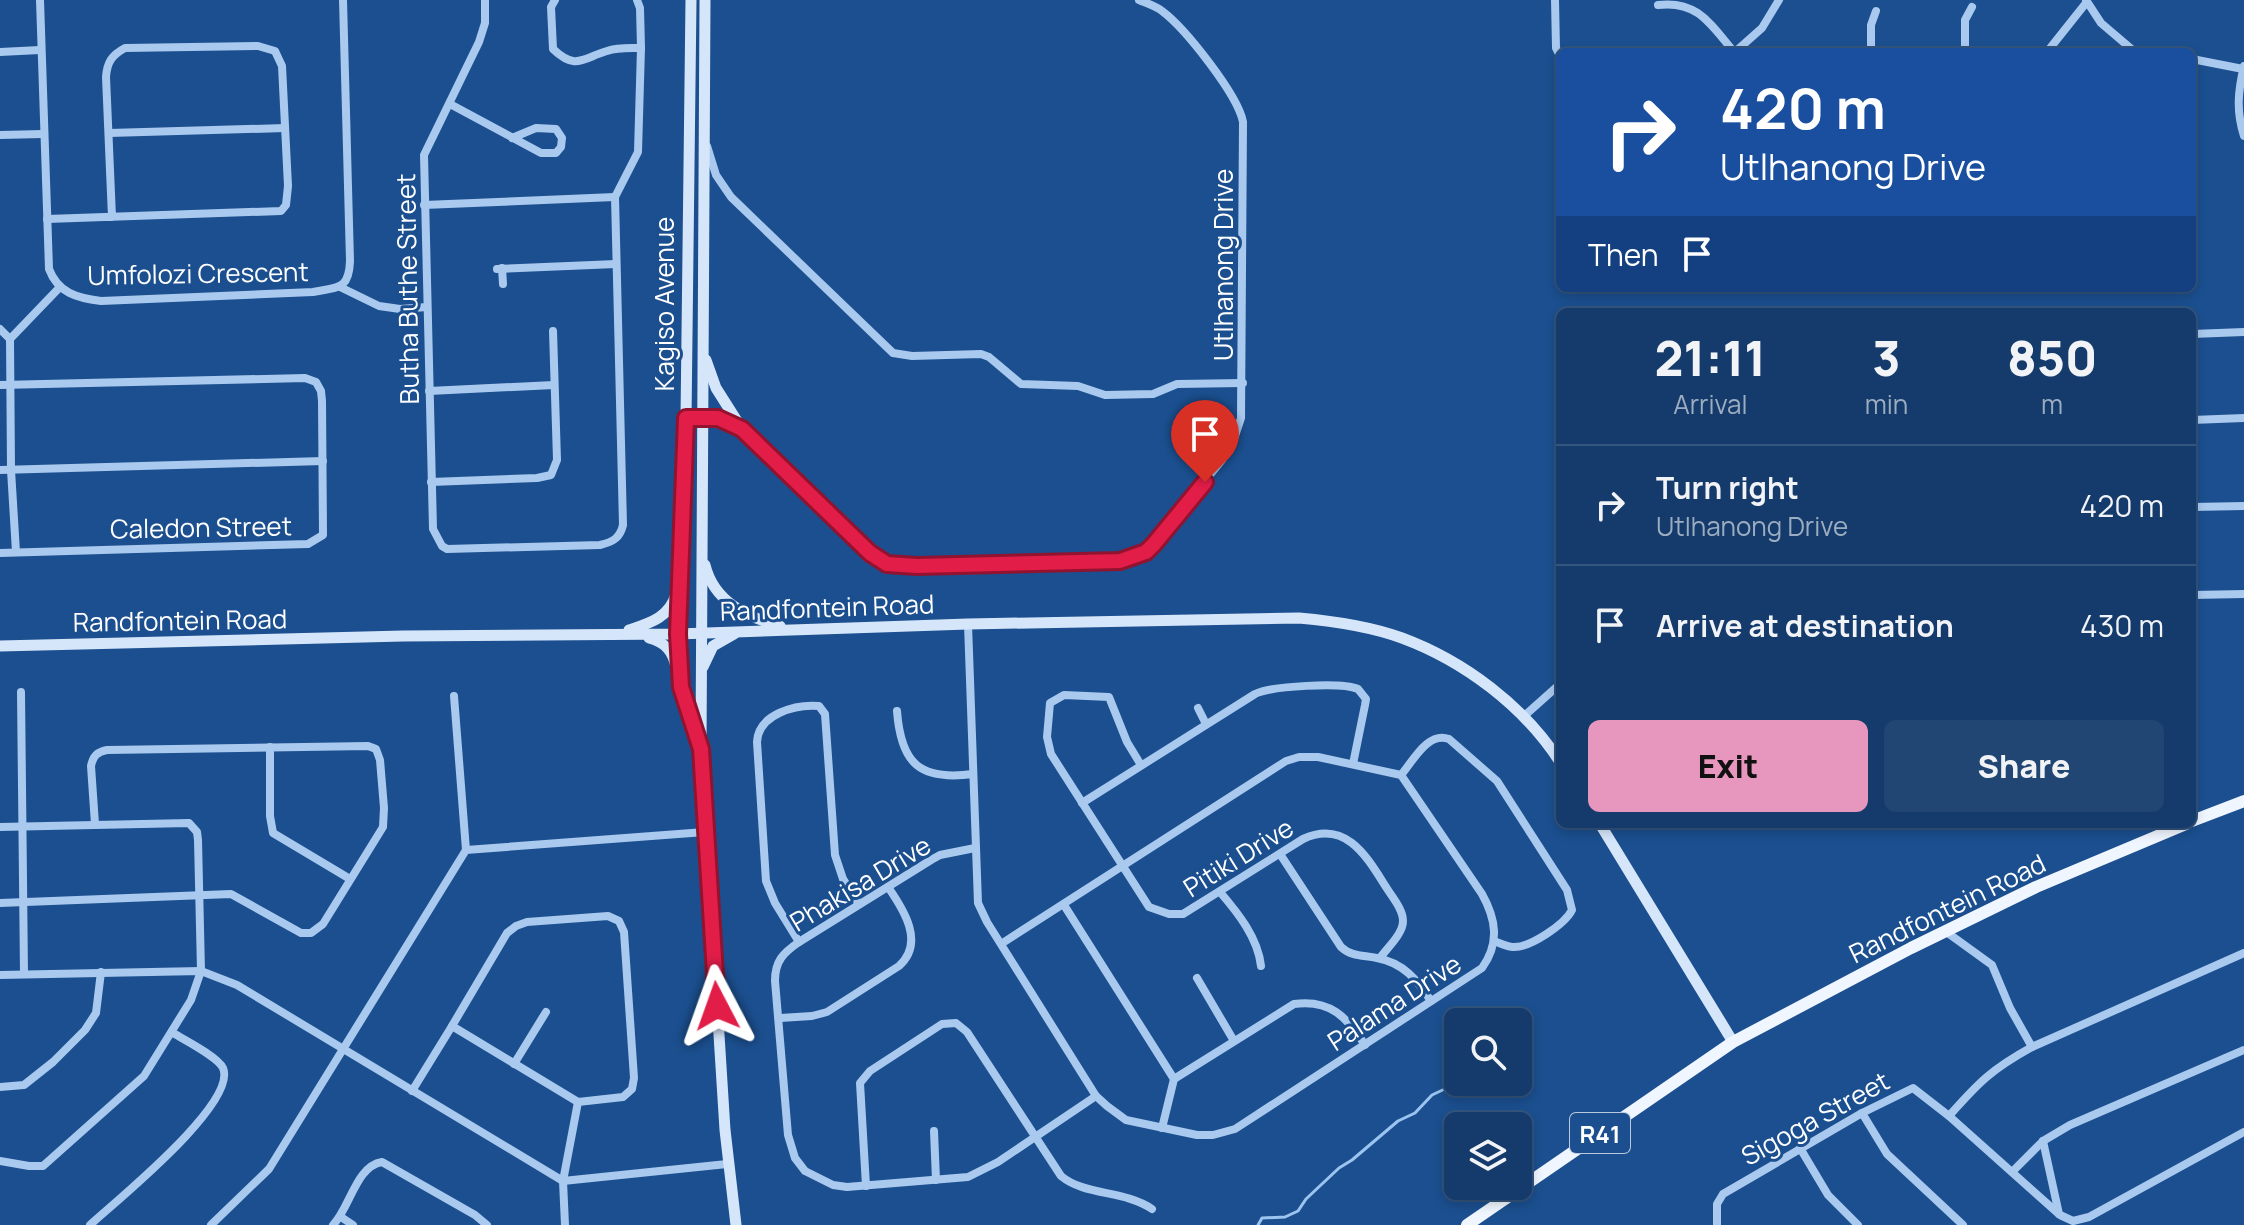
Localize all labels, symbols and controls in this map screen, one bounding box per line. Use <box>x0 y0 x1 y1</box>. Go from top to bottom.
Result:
text: 420 m <box>1720 69 1886 146</box>
icon: right <box>1588 80 1692 184</box>
text: Utlhanong Drive <box>1720 142 1986 191</box>
street label: Utlhanong Drive <box>1205 169 1241 361</box>
street label: Butha Buthe Street <box>387 173 427 405</box>
street label: Kagiso Avenue <box>646 217 682 391</box>
icon: arrive <box>1675 232 1719 276</box>
text: Then <box>1588 234 1659 275</box>
street label: Umfolozi Crescent <box>87 253 309 293</box>
text: 21:11 <box>1655 325 1766 390</box>
text: 3 <box>1872 325 1901 390</box>
text: 850 <box>2007 325 2097 390</box>
text: Arrival <box>1673 386 1747 422</box>
text: min <box>1865 386 1908 422</box>
text: m <box>2041 386 2063 422</box>
pin <box>1171 400 1239 482</box>
icon: arrive <box>1183 412 1227 456</box>
text: Turn right <box>1656 467 1799 508</box>
icon: right <box>1588 483 1632 527</box>
text: 420 m <box>2079 485 2164 526</box>
street label: Caledon Street <box>110 507 292 547</box>
text: Utlhanong Drive <box>1656 508 1848 544</box>
street label: Randfontein Road <box>719 585 935 629</box>
street label: Randfontein Road <box>72 600 288 640</box>
icon: arrive <box>1588 603 1632 647</box>
text: Arrive at destination <box>1656 605 1954 646</box>
text: 430 m <box>2080 605 2164 646</box>
button: Exit <box>1588 720 1868 812</box>
button: Share <box>1884 720 2164 812</box>
street label: Pitiki Drive <box>1176 809 1300 905</box>
street label: Phakisa Drive <box>783 827 937 939</box>
street label: Randfontein Road <box>1843 845 2051 971</box>
street label: Palama Drive <box>1320 945 1468 1059</box>
position arrow <box>675 964 759 1048</box>
map controls <box>1444 1008 1532 1200</box>
button: search <box>1444 1008 1532 1096</box>
street label: Sigoga Street <box>1734 1062 1896 1174</box>
button: layers <box>1444 1112 1532 1200</box>
road number: R41 <box>1570 1113 1630 1153</box>

